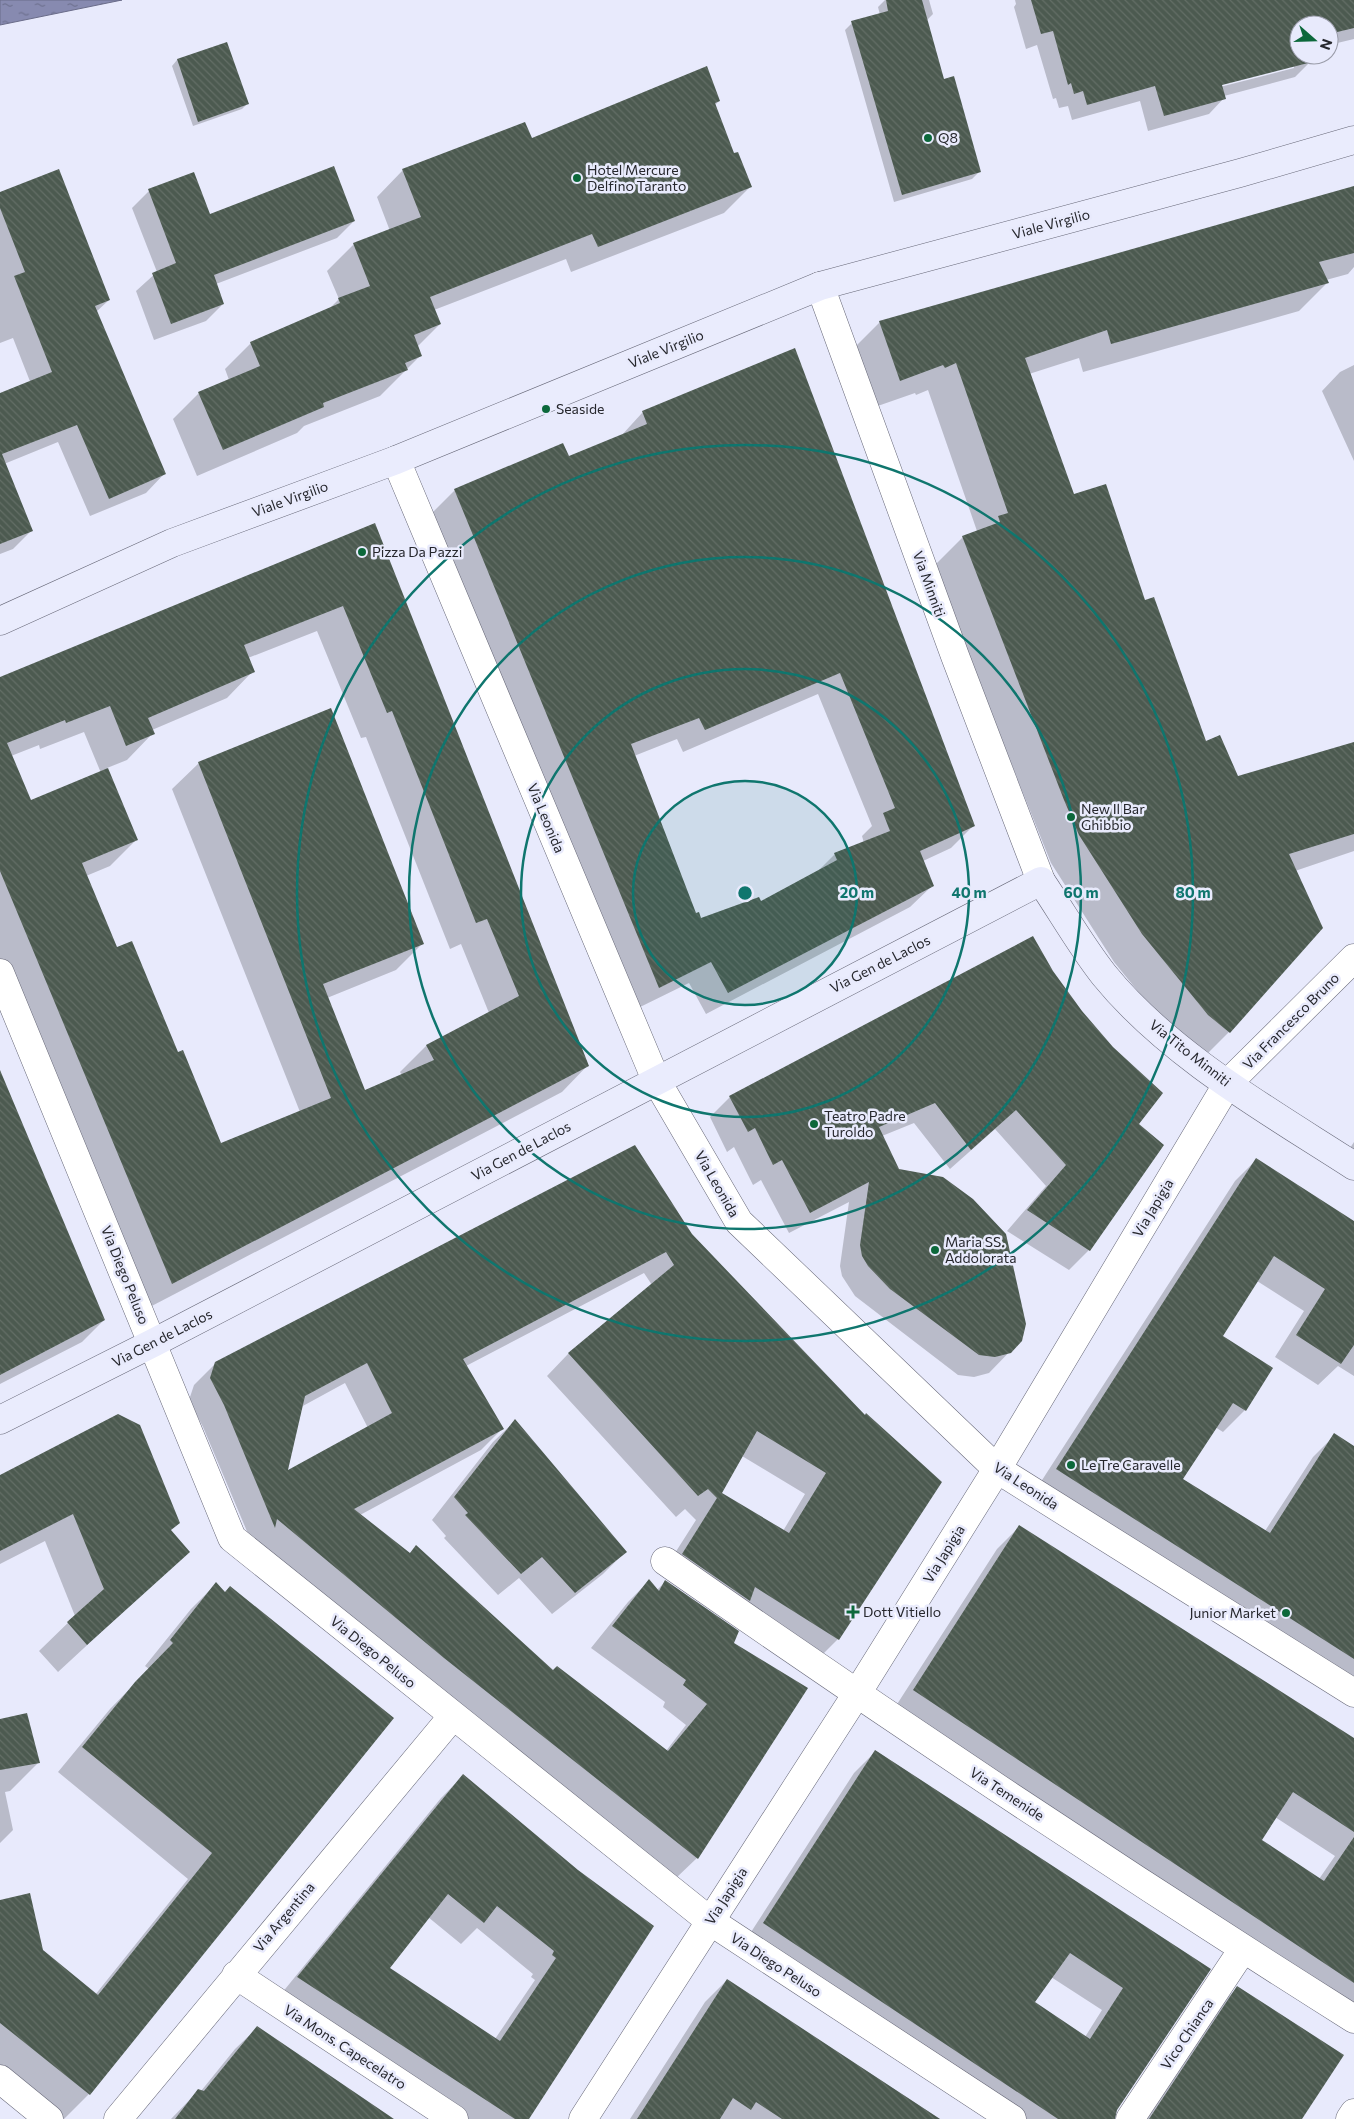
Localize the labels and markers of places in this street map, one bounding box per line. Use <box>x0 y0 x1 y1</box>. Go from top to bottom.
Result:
place label: Q8 <box>938 129 958 146</box>
marker: Q8 <box>922 132 934 144</box>
place label: Hotel Mercure Delfino Taranto <box>587 161 686 194</box>
marker: Hotel Mercure Delfino Taranto <box>571 172 583 184</box>
place label: Seaside <box>556 400 604 417</box>
marker: Seaside <box>540 403 552 415</box>
place label: Pizza Da Pazzi <box>372 543 462 560</box>
marker: Pizza Da Pazzi <box>356 546 368 558</box>
place label: New Il Bar Ghibbio <box>1081 800 1145 833</box>
marker: New Il Bar Ghibbio <box>1065 811 1077 823</box>
centre of rings <box>736 884 754 902</box>
place label: Teatro Padre Turoldo <box>824 1107 906 1140</box>
marker: Teatro Padre Turoldo <box>808 1118 820 1130</box>
place label: Maria SS. Addolorata <box>945 1233 1017 1266</box>
marker: Maria SS. Addolorata <box>929 1244 941 1256</box>
place label: Le Tre Caravelle <box>1081 1456 1181 1473</box>
marker: Le Tre Caravelle <box>1065 1459 1077 1471</box>
place label: Dott Vitiello <box>863 1603 941 1620</box>
place label: Junior Market <box>1189 1604 1276 1621</box>
marker: Dott Vitiello <box>847 1606 859 1618</box>
marker: Junior Market <box>1280 1607 1292 1619</box>

